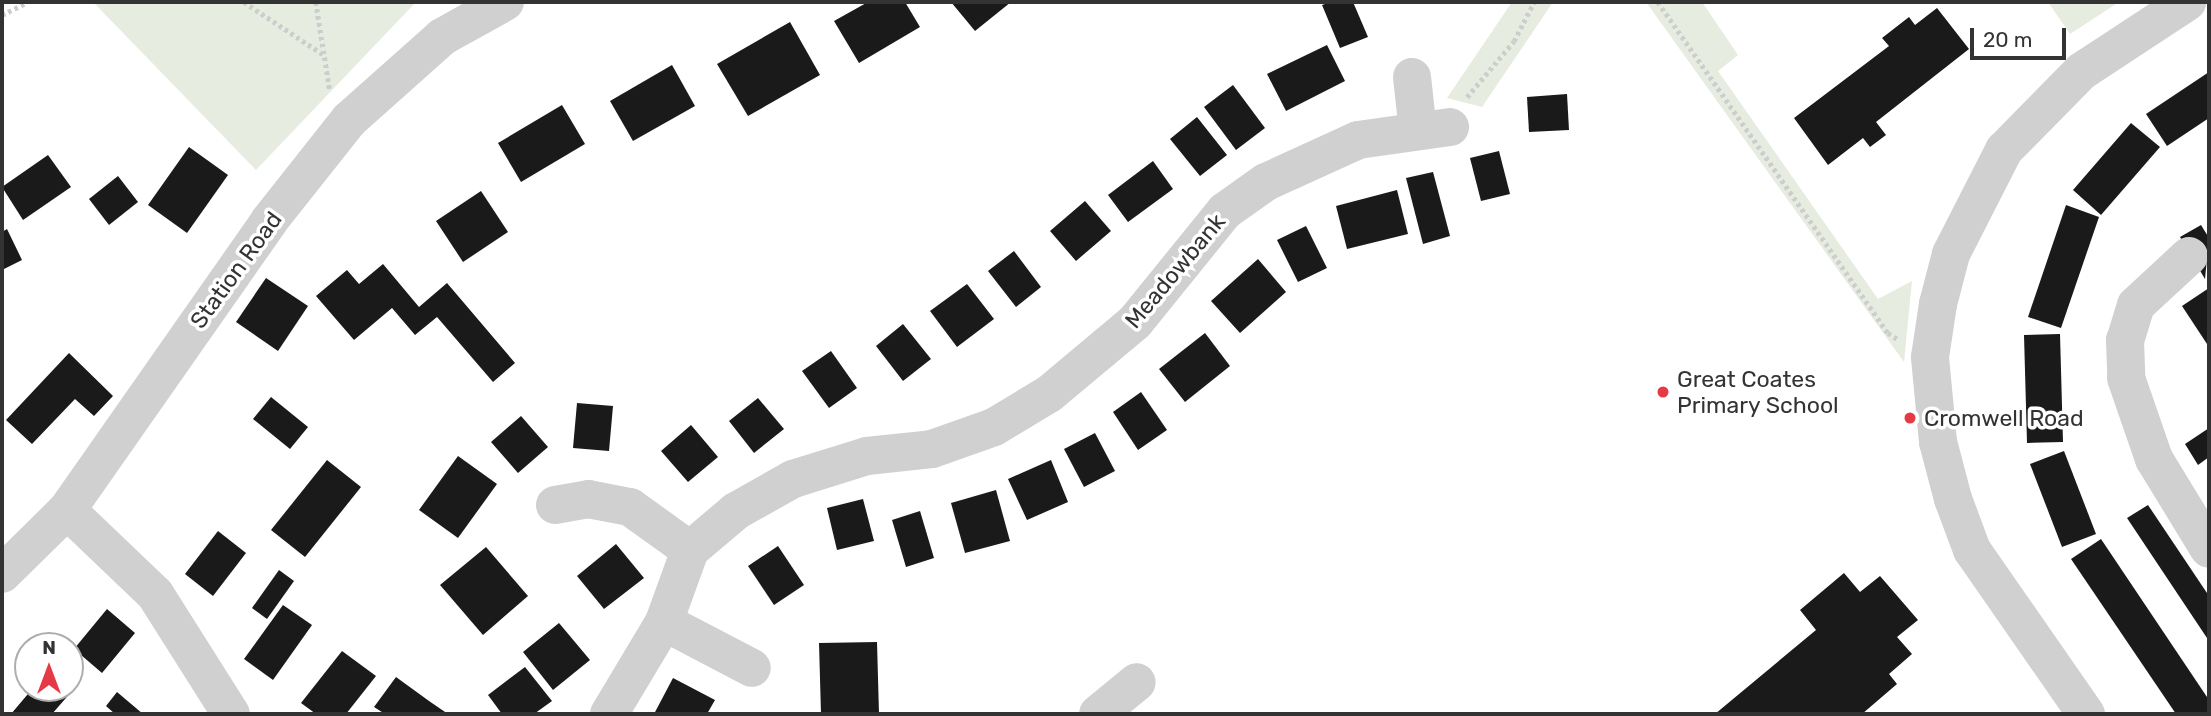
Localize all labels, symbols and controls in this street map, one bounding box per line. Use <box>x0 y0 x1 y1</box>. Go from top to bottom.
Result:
scale bar <box>1973 14 2069 58</box>
text: 20 m <box>1983 27 2032 52</box>
street label: Station Road <box>184 206 288 334</box>
street label: Meadowbank <box>1119 208 1231 334</box>
place label: Great Coates Primary School <box>1677 365 1839 419</box>
marker: Great Coates Primary School <box>1655 384 1671 400</box>
place label: Cromwell Road <box>1924 404 2084 432</box>
marker: Cromwell Road <box>1902 410 1918 426</box>
north arrow <box>14 632 84 702</box>
text: N <box>42 636 56 659</box>

